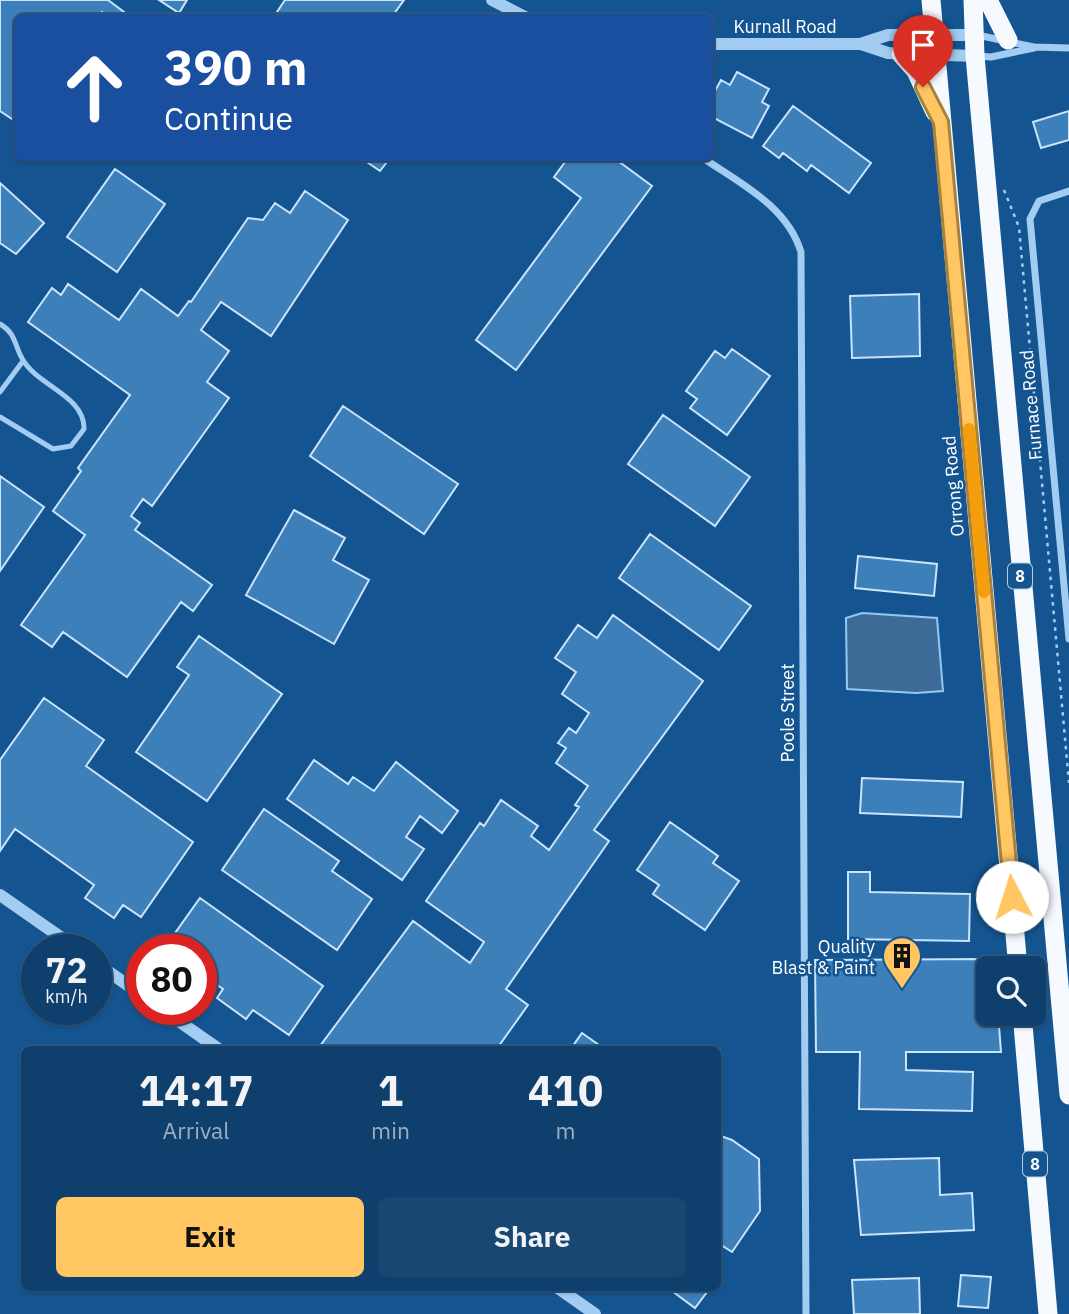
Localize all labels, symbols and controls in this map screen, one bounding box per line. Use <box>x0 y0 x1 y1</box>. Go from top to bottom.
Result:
street label: Kurnall Road <box>733 15 837 38</box>
pin <box>893 15 953 87</box>
icon: arrive <box>904 26 942 64</box>
text: 390 m <box>164 35 308 98</box>
icon: ahead <box>49 42 140 133</box>
text: Continue <box>164 97 293 139</box>
street label: Furnace Road <box>1015 349 1047 461</box>
street label: Orrong Road <box>937 435 969 537</box>
road number: 8 <box>1008 564 1032 589</box>
street label: Poole Street <box>776 663 799 763</box>
position arrow <box>975 860 1049 934</box>
speed limit sign: 80 <box>126 934 217 1025</box>
place label: Quality Blast & Paint <box>771 935 875 979</box>
building icon: Quality Blast & Paint <box>881 935 923 990</box>
text: 72 <box>45 947 88 993</box>
map controls <box>976 956 1046 1026</box>
button: search <box>976 956 1046 1026</box>
text: km/h <box>45 985 88 1008</box>
text: 14:17 <box>139 1063 253 1118</box>
text: 1 <box>378 1063 403 1118</box>
text: 410 <box>528 1063 603 1118</box>
text: Arrival <box>163 1115 230 1145</box>
text: min <box>371 1115 410 1145</box>
text: m <box>555 1115 576 1145</box>
road number: 8 <box>1023 1152 1047 1176</box>
button: Exit <box>56 1197 364 1277</box>
button: Share <box>378 1197 686 1277</box>

